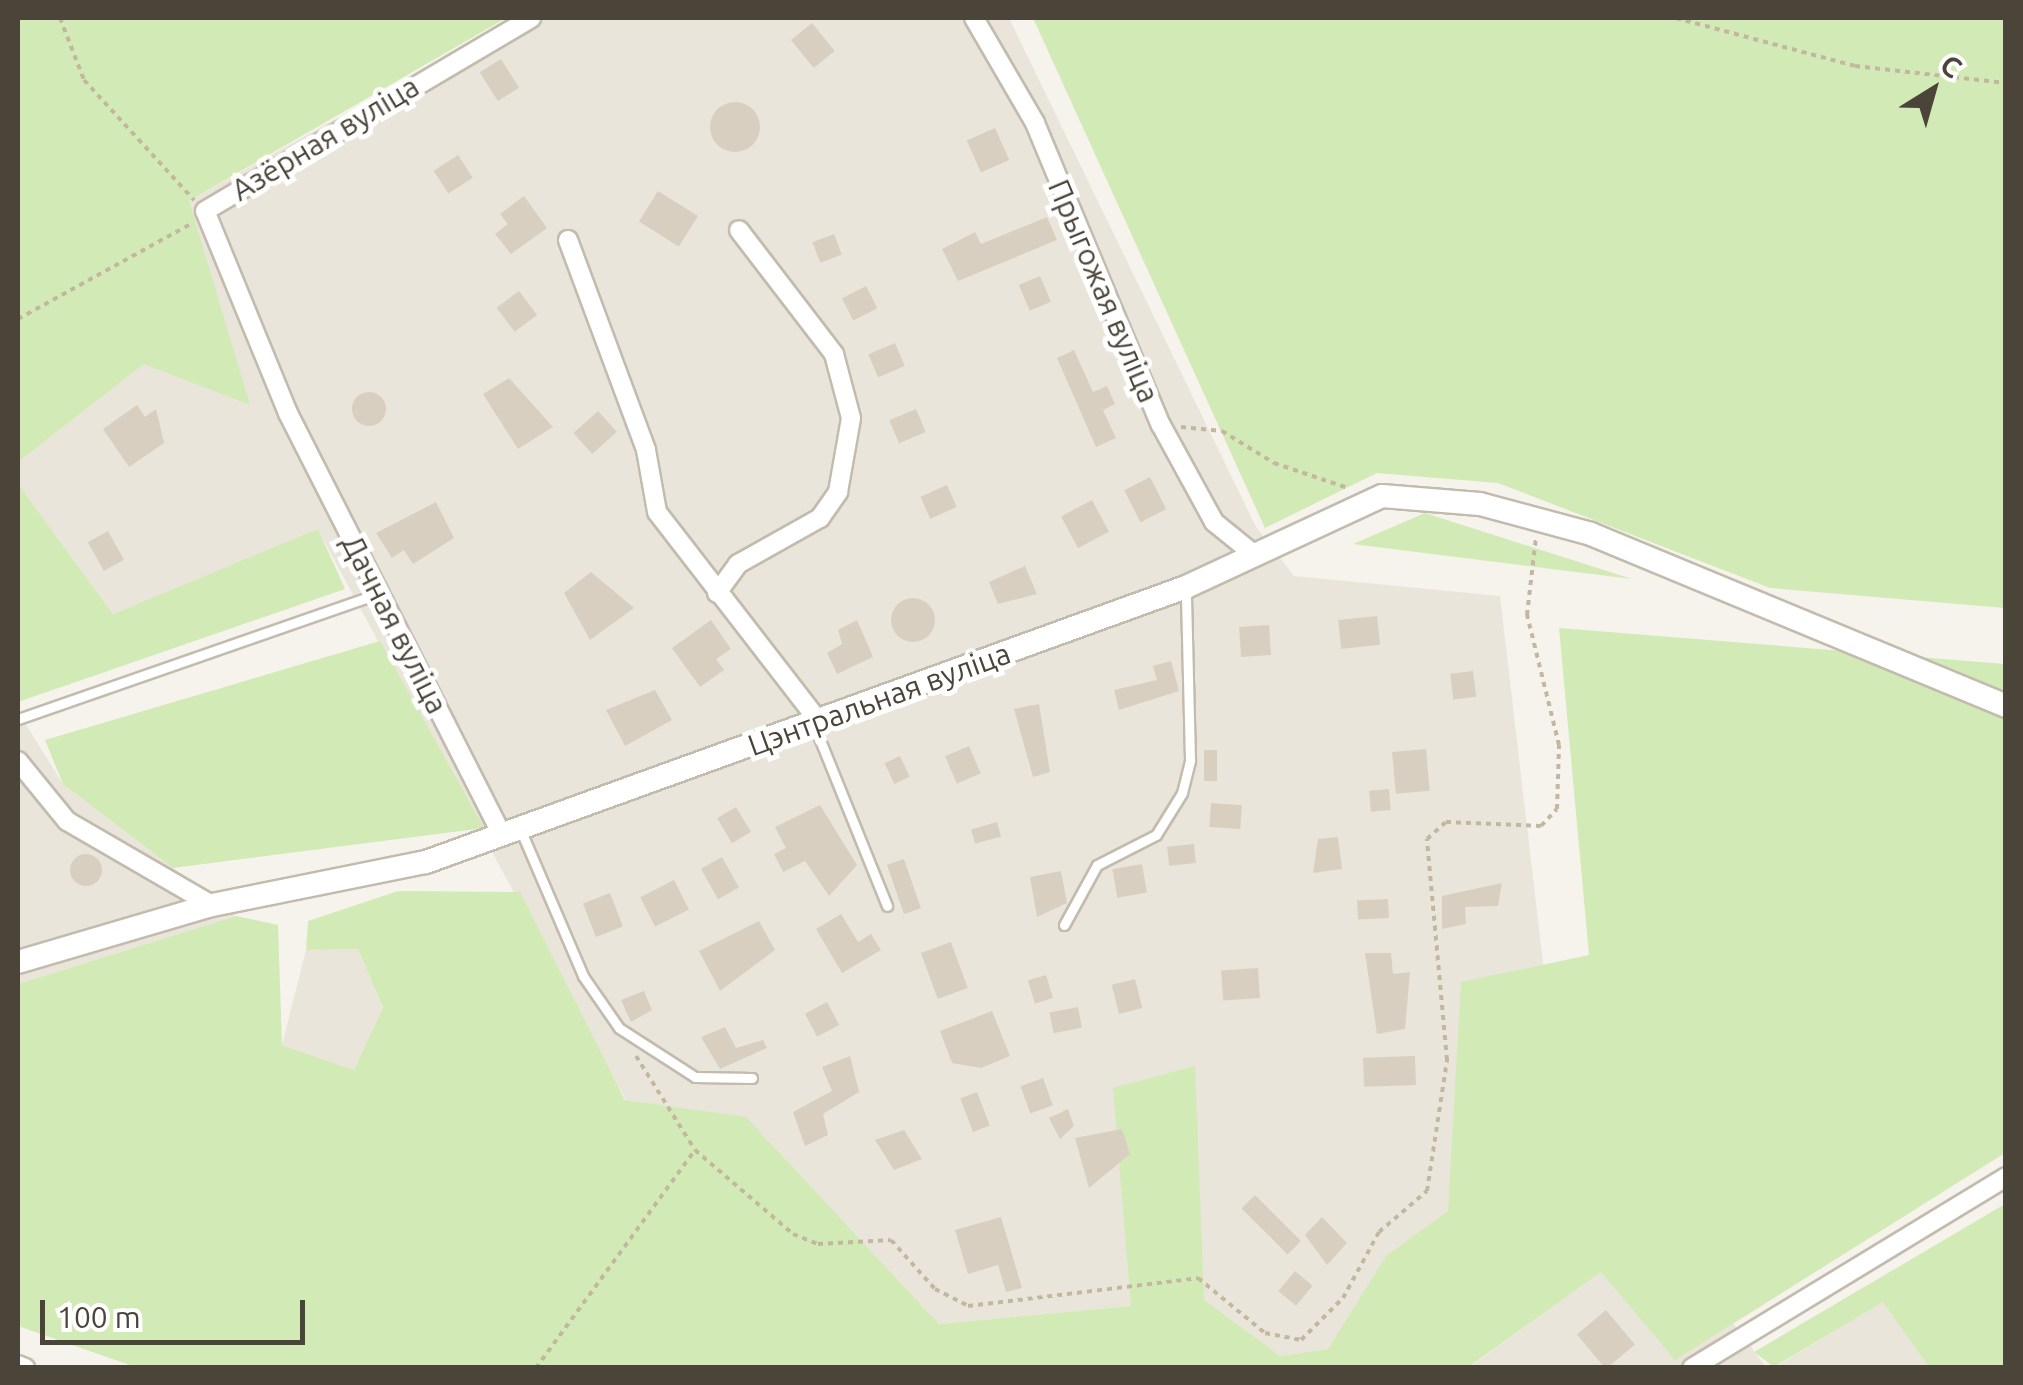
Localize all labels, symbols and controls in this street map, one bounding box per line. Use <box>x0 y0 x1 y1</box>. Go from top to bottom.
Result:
north arrow <box>1883 40 1983 140</box>
text: С <box>1935 48 1968 83</box>
street label: Азёрная вуліца <box>225 68 425 208</box>
street label: Прыгожая вуліца <box>1041 174 1167 408</box>
street label: Дачная вуліца <box>334 528 456 720</box>
street label: Цэнтральная вуліца <box>743 635 1015 763</box>
scale bar <box>45 1280 310 1342</box>
text: 100 m <box>57 1300 141 1334</box>

